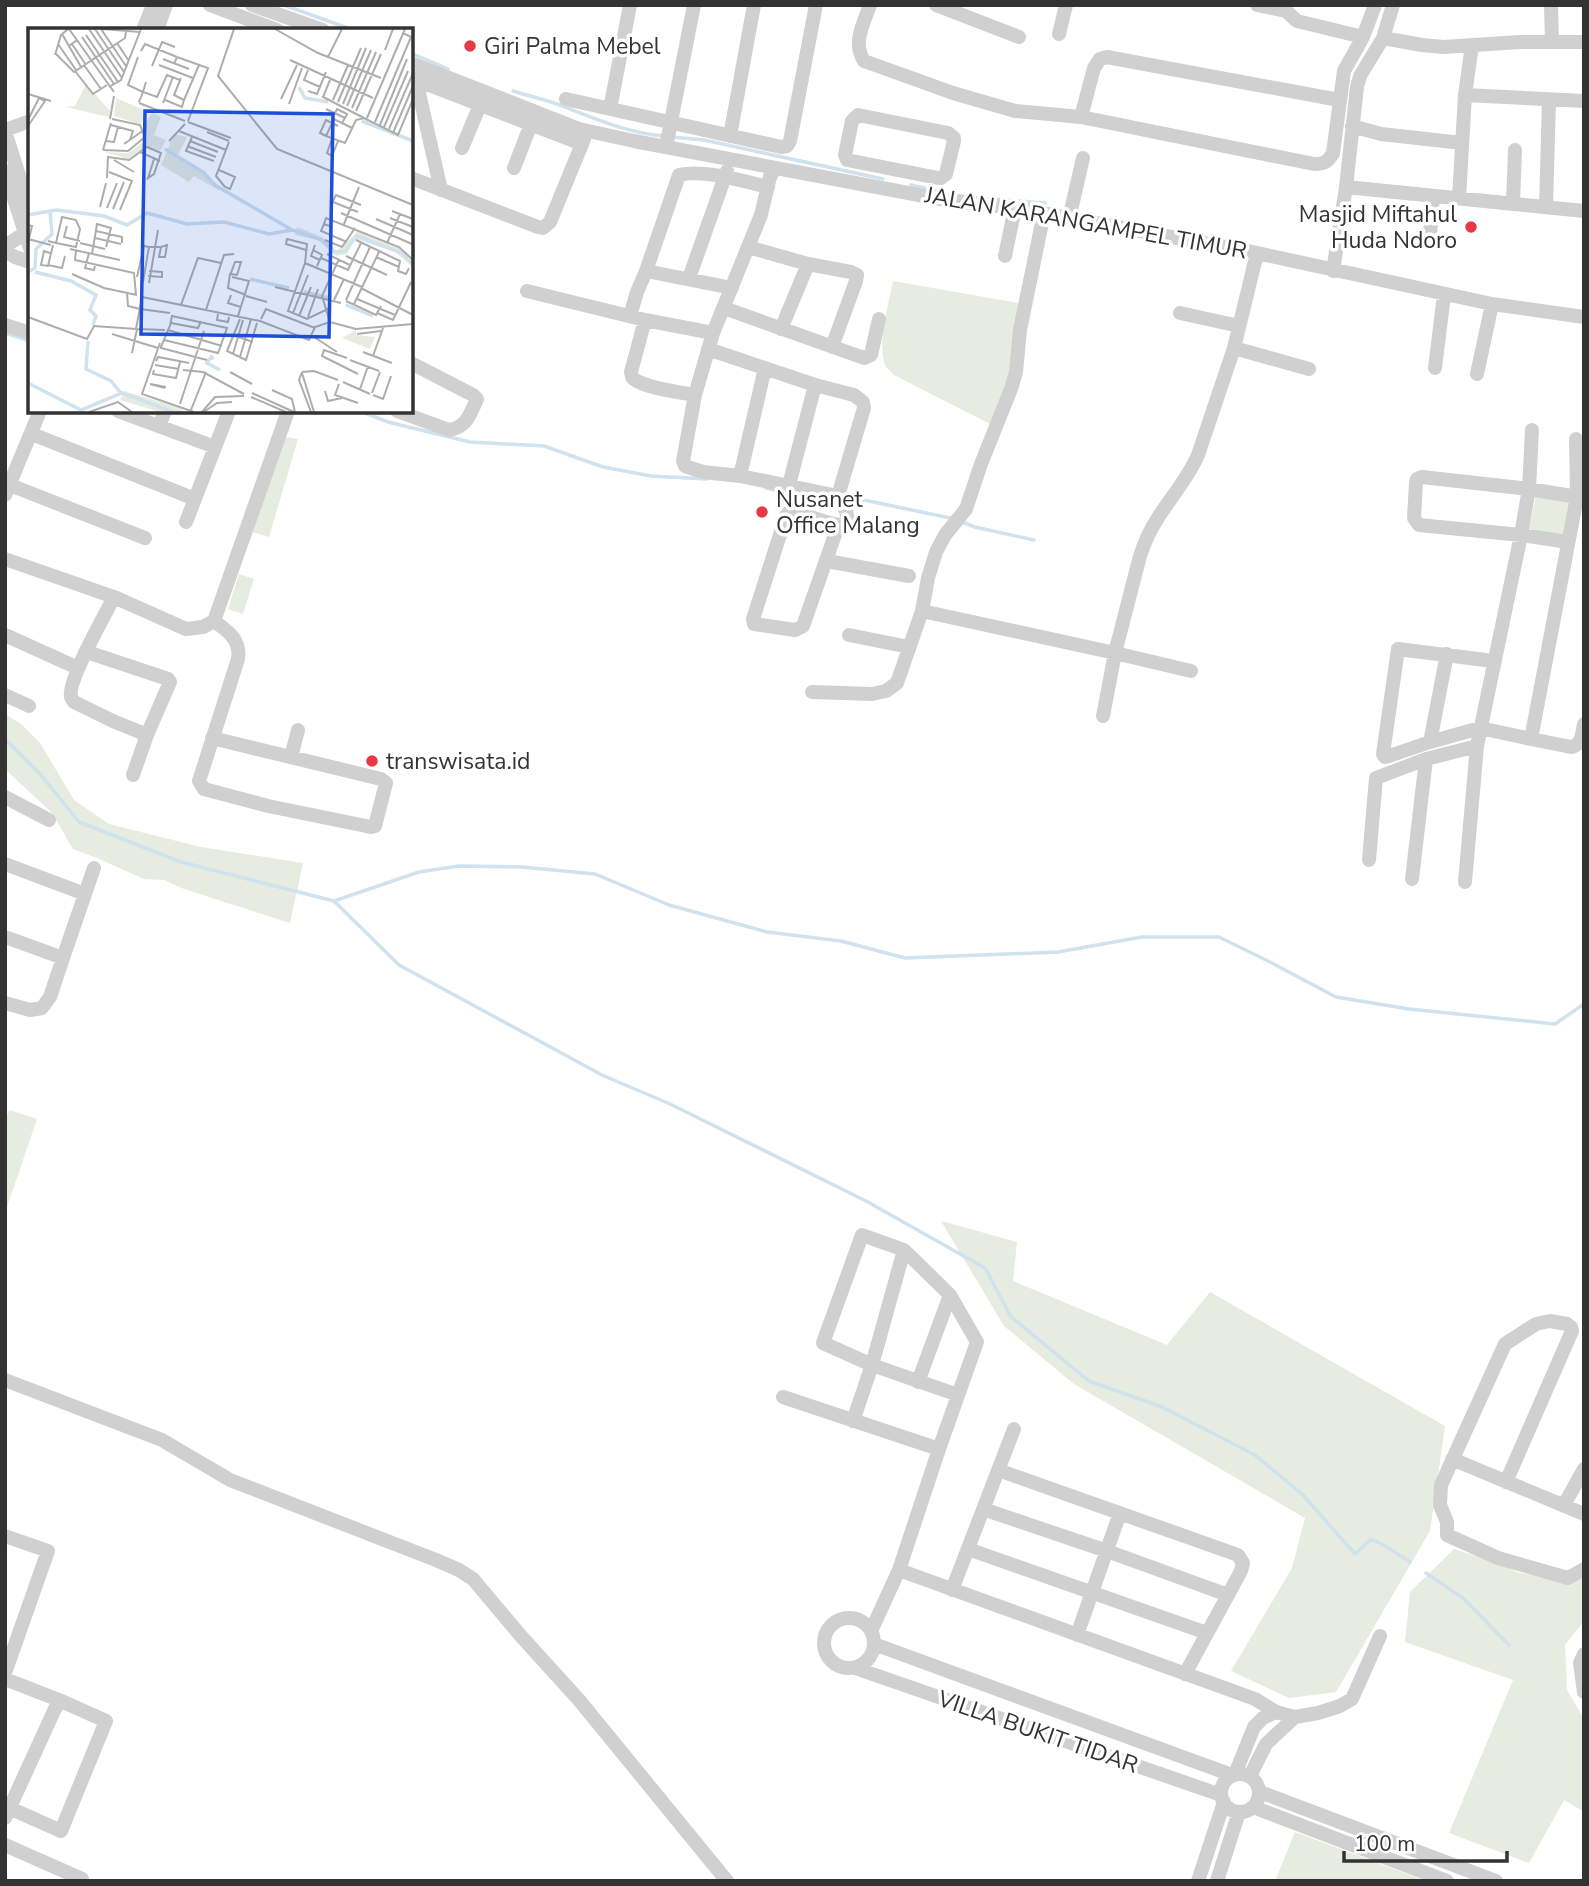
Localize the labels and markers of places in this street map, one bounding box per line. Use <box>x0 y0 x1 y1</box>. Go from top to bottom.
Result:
place label: Giri Palma Mebel <box>484 31 661 62</box>
marker: Giri Palma Mebel <box>462 38 478 54</box>
place label: Masjid Miftahul Huda Ndoro <box>1299 199 1457 256</box>
marker: Masjid Miftahul Huda Ndoro <box>1463 219 1479 235</box>
place label: Nusanet Office Malang <box>776 484 920 541</box>
marker: Nusanet Office Malang <box>754 504 770 520</box>
place label: transwisata.id <box>386 746 530 777</box>
marker: transwisata.id <box>364 753 380 769</box>

